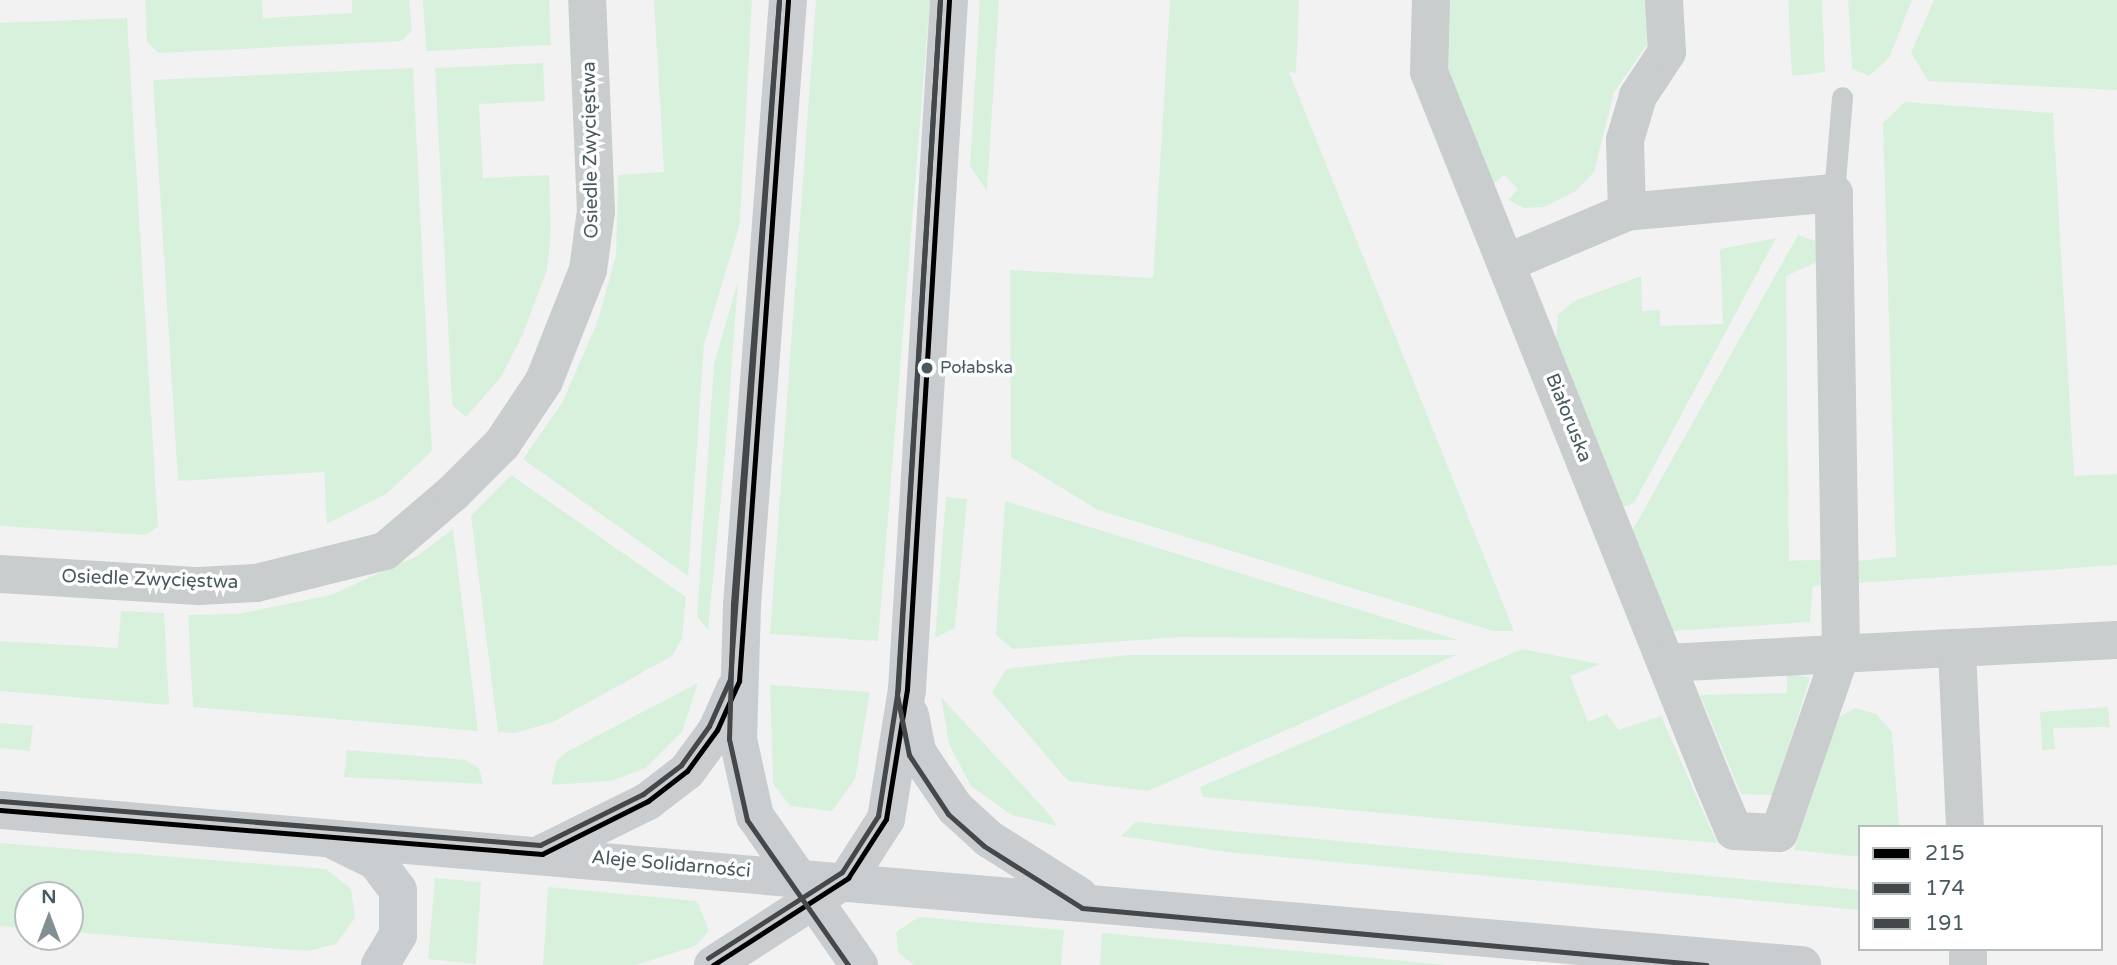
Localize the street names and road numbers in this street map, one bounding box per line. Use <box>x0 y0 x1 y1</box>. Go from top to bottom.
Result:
street label: Osiedle Zwycięstwa <box>578 61 604 239</box>
street label: Białoruska <box>1540 370 1596 466</box>
street label: Osiedle Zwycięstwa <box>61 566 239 594</box>
street label: Aleje Solidarności <box>590 847 752 883</box>

